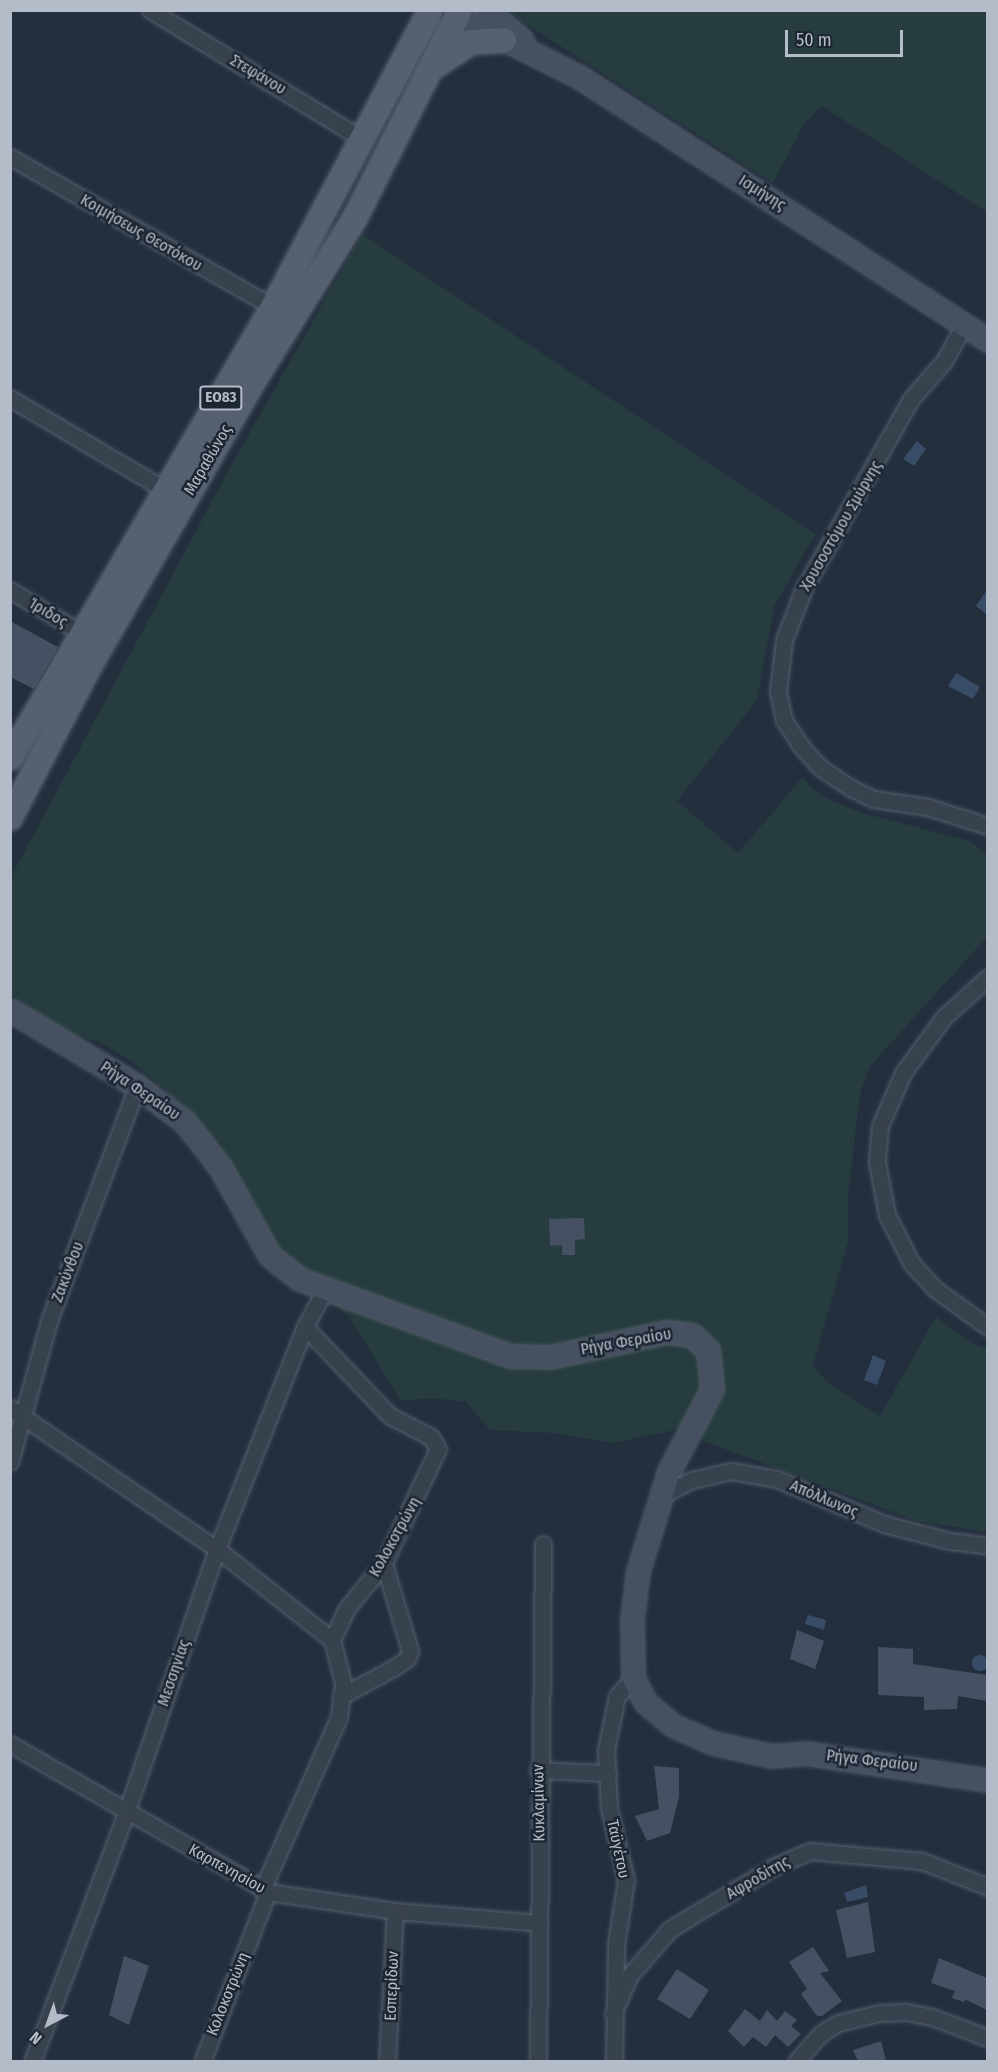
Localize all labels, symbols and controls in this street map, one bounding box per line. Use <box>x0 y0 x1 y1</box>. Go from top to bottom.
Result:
scale bar <box>788 18 906 56</box>
text: 50 m <box>796 29 832 51</box>
street label: Στεφάνου <box>227 51 289 99</box>
street label: Ισμήνης <box>735 171 789 215</box>
street label: Κοιμήσεως Θεοτόκου <box>77 190 205 276</box>
road number: ΕΟ83 <box>198 386 244 410</box>
street label: Μαραθώνος <box>180 421 236 499</box>
street label: Χρυσοστόμου Σμύρνης <box>796 457 886 595</box>
street label: Ίριδος <box>25 594 71 632</box>
street label: Ρήγα Φεραίου <box>97 1057 183 1125</box>
street label: Ζακύνθου <box>48 1239 88 1305</box>
street label: Ρήγα Φεραίου <box>579 1325 673 1359</box>
street label: Απόλλωνος <box>787 1476 861 1522</box>
street label: Κολοκοτρώνη <box>365 1494 425 1580</box>
street label: Μεσσηνίας <box>154 1637 194 1709</box>
street label: Ρήγα Φεραίου <box>825 1746 919 1776</box>
street label: Κυκλαμίνων <box>529 1764 549 1842</box>
street label: Ταϋγέτου <box>602 1818 634 1880</box>
street label: Καρπενησίου <box>185 1840 269 1898</box>
street label: Αφροδίτης <box>723 1852 793 1904</box>
street label: Κολοκοτρώνη <box>203 1949 253 2039</box>
street label: Εσπερίδων <box>381 1951 403 2021</box>
north arrow <box>18 1994 78 2054</box>
text: N <box>26 2028 46 2048</box>

